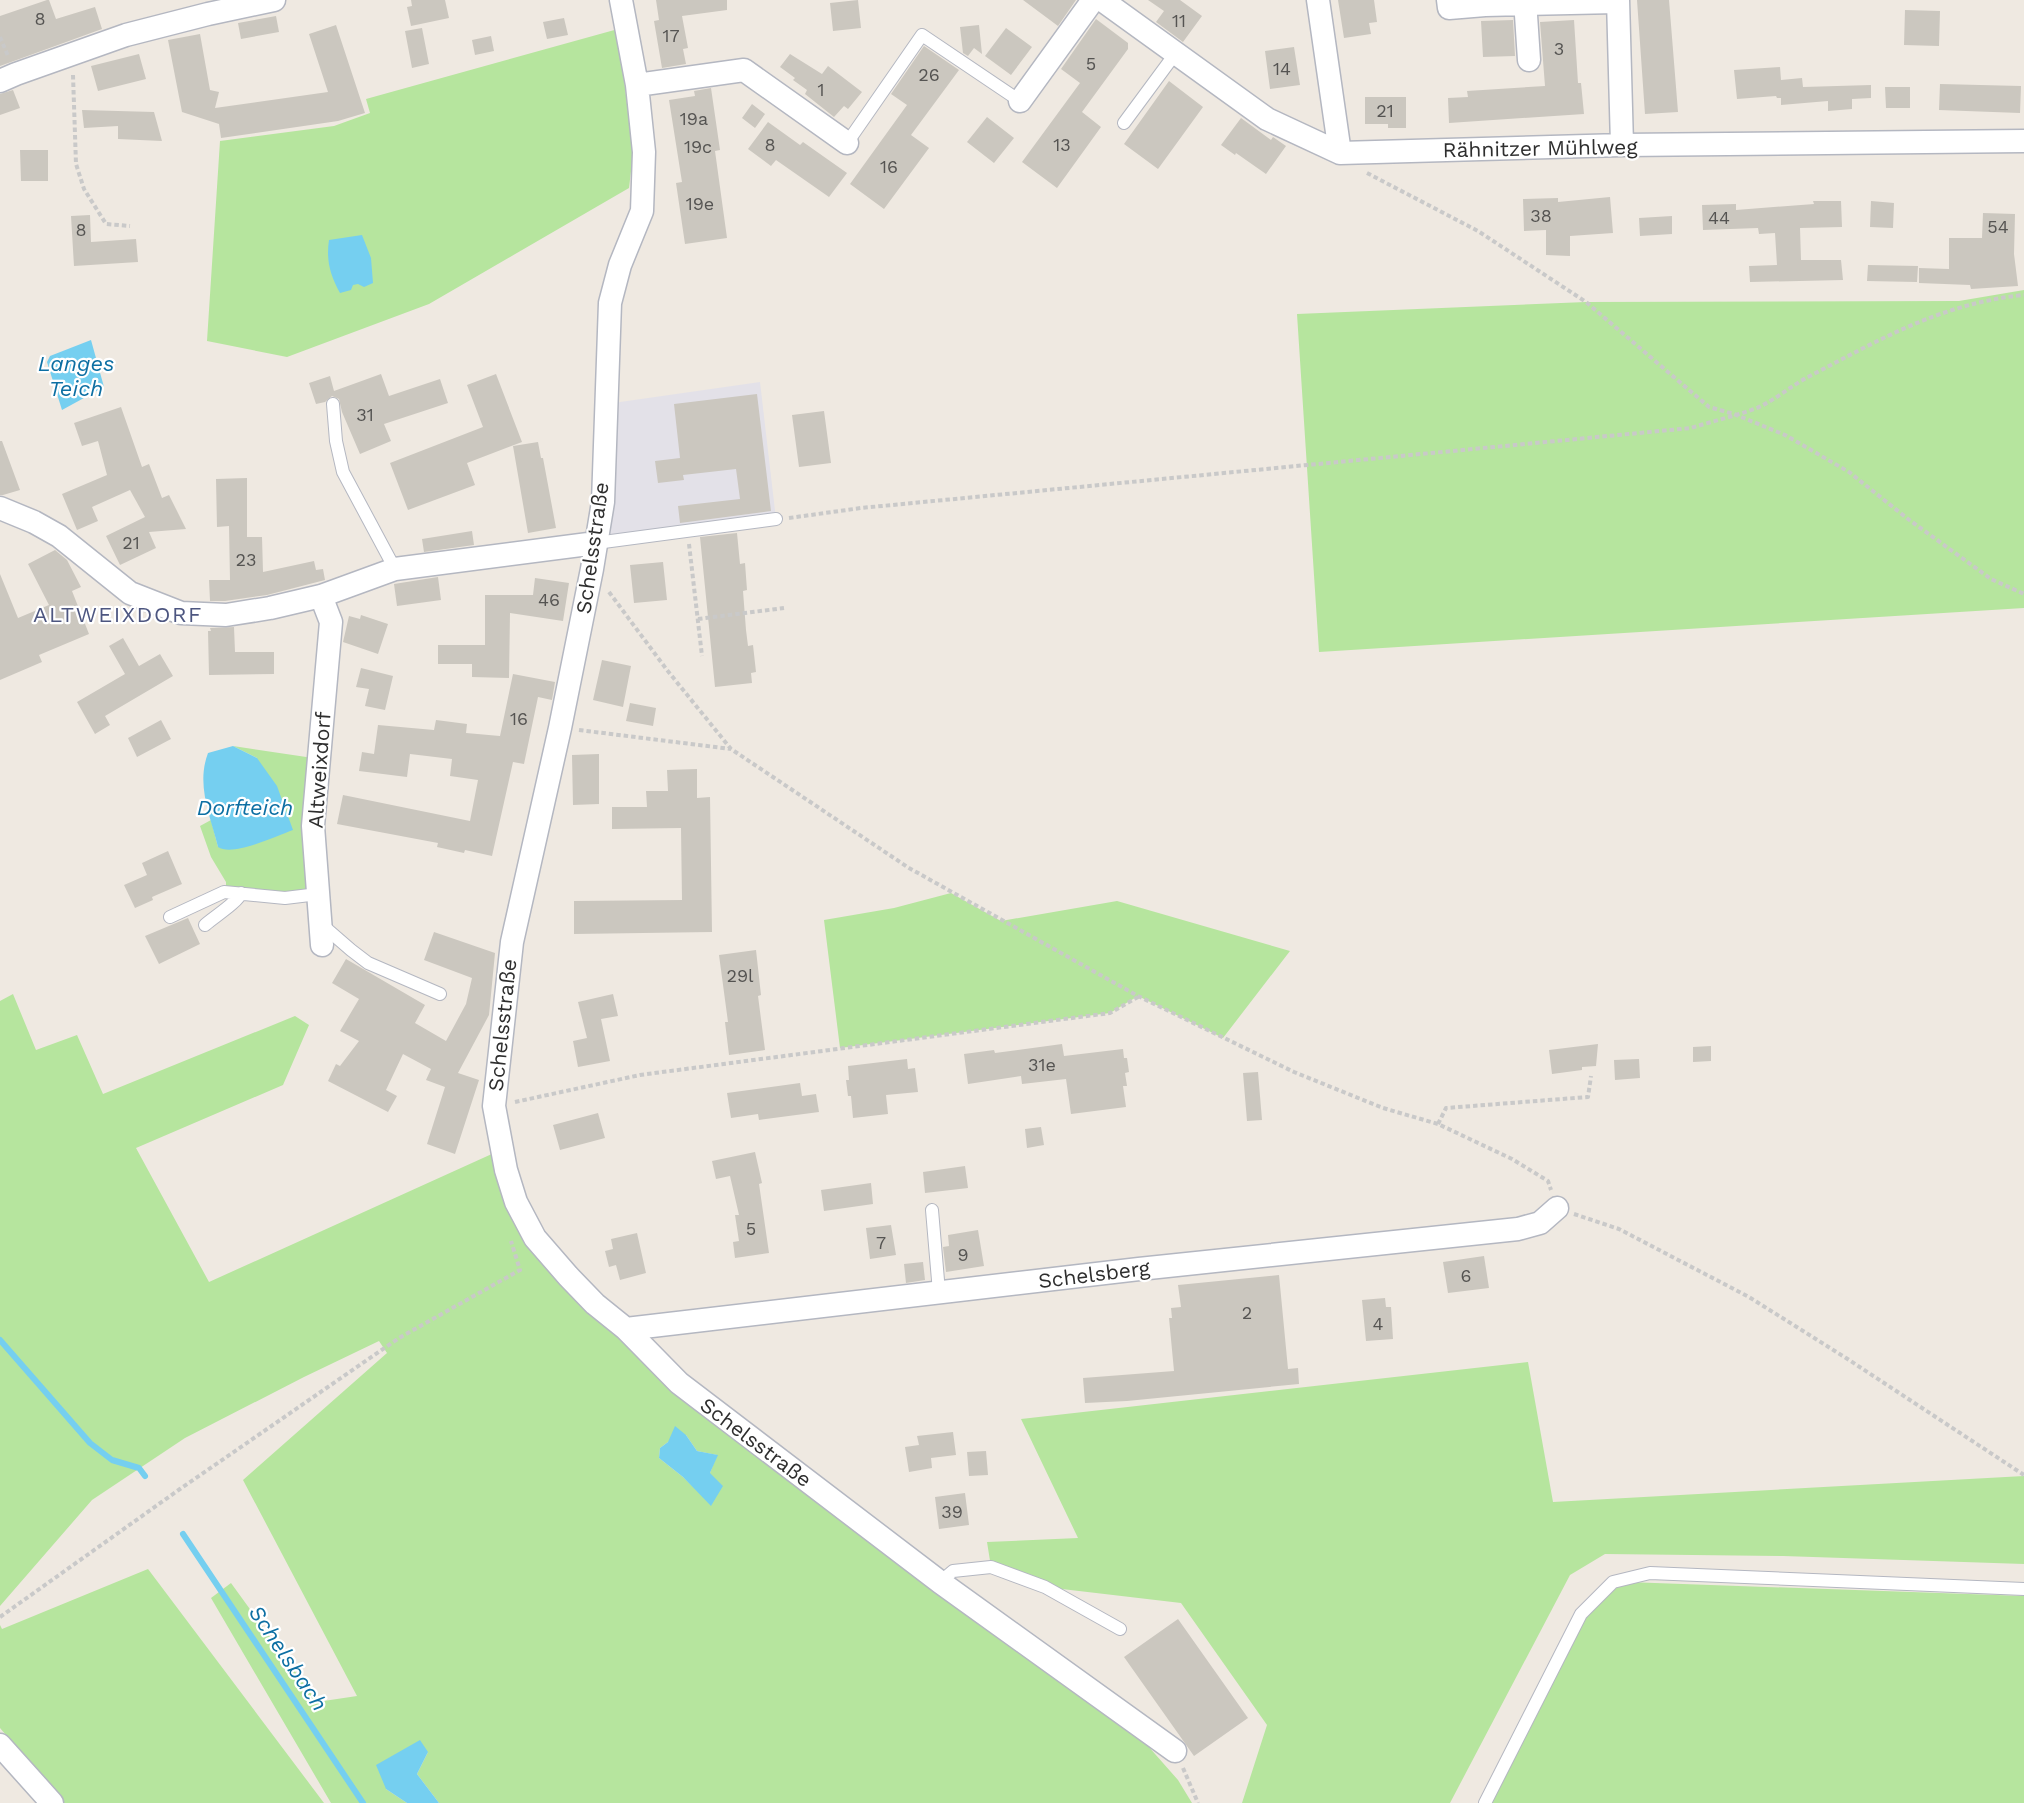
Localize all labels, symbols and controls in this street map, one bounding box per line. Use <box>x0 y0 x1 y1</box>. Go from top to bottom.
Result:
house number: 8 <box>34 8 46 29</box>
house number: 11 <box>1172 10 1186 31</box>
house number: 17 <box>662 25 680 46</box>
house number: 3 <box>1554 38 1564 59</box>
house number: 5 <box>1086 53 1096 74</box>
house number: 14 <box>1273 58 1291 79</box>
house number: 26 <box>918 64 940 85</box>
house number: 1 <box>817 79 825 100</box>
house number: 21 <box>1376 100 1394 121</box>
house number: 19a <box>680 108 708 129</box>
house number: 8 <box>764 134 776 155</box>
house number: 13 <box>1053 134 1071 155</box>
street label: Rähnitzer Mühlweg <box>1442 134 1638 162</box>
house number: 19c <box>684 136 712 157</box>
house number: 16 <box>880 156 898 177</box>
house number: 19e <box>686 193 714 214</box>
house number: 38 <box>1530 205 1552 226</box>
house number: 44 <box>1708 207 1730 228</box>
house number: 54 <box>1987 216 2009 237</box>
house number: 8 <box>75 219 87 240</box>
water label: Langes Teich <box>38 351 114 401</box>
house number: 31 <box>356 404 374 425</box>
street label: Schelsstraße <box>570 480 614 616</box>
house number: 21 <box>122 532 140 553</box>
house number: 23 <box>236 549 257 570</box>
house number: 46 <box>538 589 560 610</box>
district label: ALTWEIXDORF <box>33 602 203 627</box>
house number: 16 <box>510 708 528 729</box>
street label: Altweixdorf <box>302 711 336 829</box>
water label: Dorfteich <box>197 795 293 820</box>
street label: Schelsstraße <box>483 958 521 1092</box>
house number: 29l <box>726 965 754 986</box>
house number: 31e <box>1028 1054 1056 1075</box>
house number: 5 <box>746 1218 756 1239</box>
house number: 7 <box>876 1232 886 1253</box>
house number: 9 <box>957 1244 969 1265</box>
street label: Schelsberg <box>1037 1255 1152 1293</box>
house number: 6 <box>1461 1265 1471 1286</box>
house number: 2 <box>1242 1302 1252 1323</box>
house number: 4 <box>1373 1313 1384 1334</box>
street label: Schelsstraße <box>695 1392 817 1492</box>
house number: 39 <box>941 1501 963 1522</box>
water label: Schelsbach <box>244 1601 332 1715</box>

